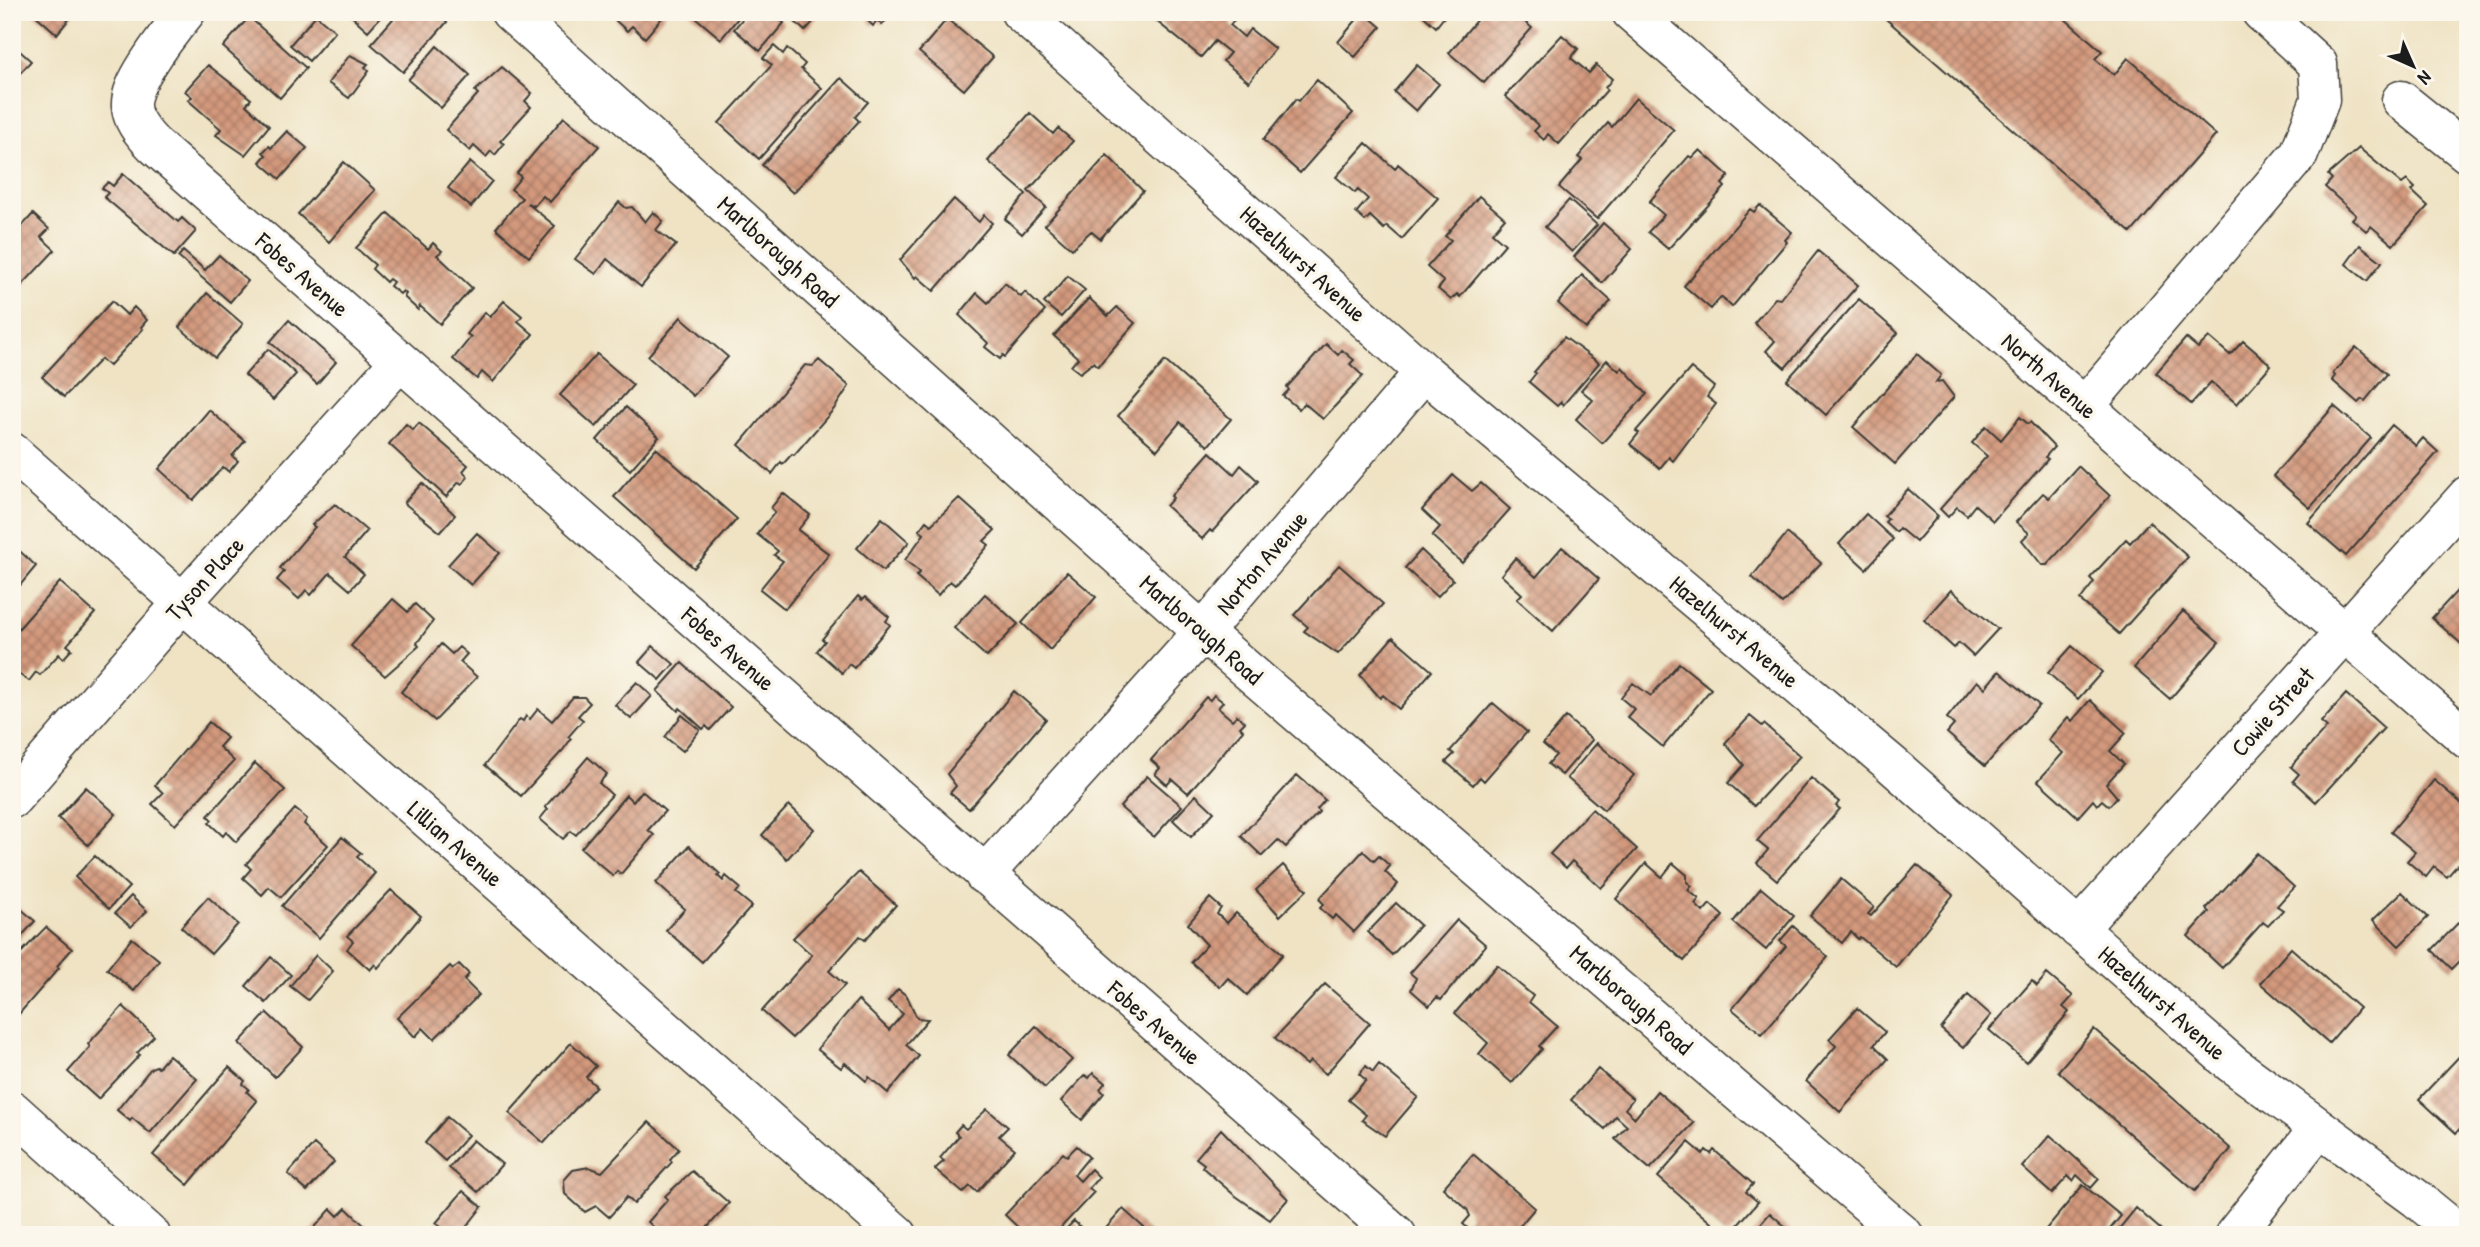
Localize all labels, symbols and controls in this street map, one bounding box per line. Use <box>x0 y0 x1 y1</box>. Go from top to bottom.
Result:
north arrow <box>2378 32 2448 102</box>
text: N <box>2412 65 2438 91</box>
street label: Marlborough Road <box>711 188 846 314</box>
street label: Hazelhurst Avenue <box>1234 198 1374 329</box>
street label: Fobes Avenue <box>248 224 356 324</box>
street label: North Avenue <box>1995 325 2104 426</box>
street label: Norton Avenue <box>1208 503 1315 621</box>
street label: Tyson Place <box>158 529 251 627</box>
street label: Marlborough Road <box>1133 567 1270 692</box>
street label: Hazelhurst Avenue <box>1663 568 1806 695</box>
street label: Fobes Avenue <box>674 598 782 698</box>
street label: Cowie Street <box>2223 659 2322 763</box>
street label: Lillian Avenue <box>401 793 511 894</box>
street label: Marlborough Road <box>1563 937 1700 1062</box>
street label: Hazelhurst Avenue <box>2092 938 2234 1067</box>
street label: Fobes Avenue <box>1100 972 1208 1072</box>

